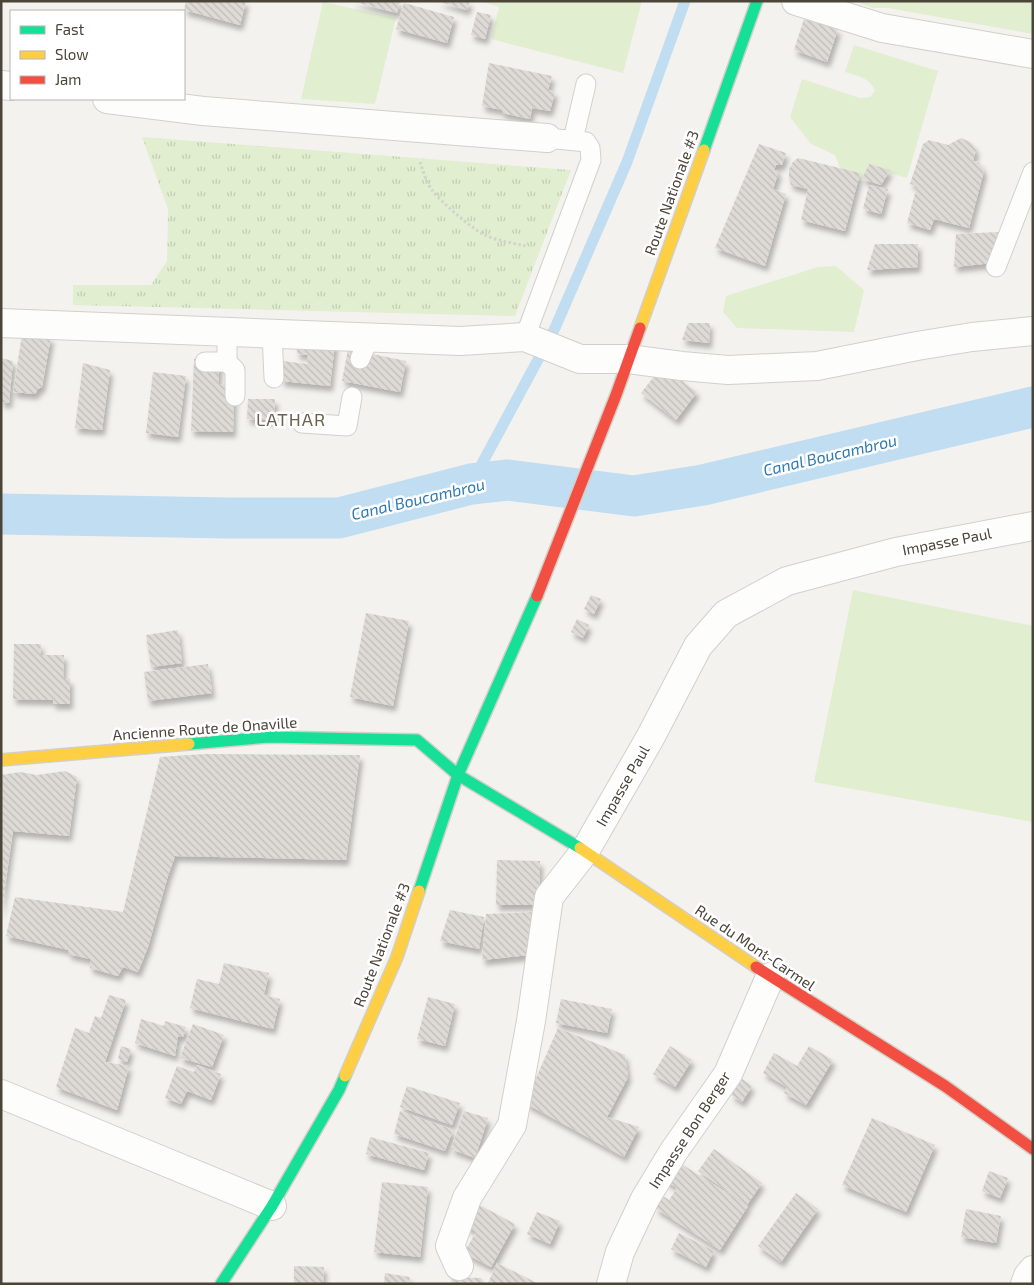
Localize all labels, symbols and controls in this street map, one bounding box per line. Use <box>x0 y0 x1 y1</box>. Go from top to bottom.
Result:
legend <box>10 10 185 100</box>
text: Fast <box>55 20 85 38</box>
text: Slow <box>55 45 89 63</box>
text: Jam <box>55 70 81 88</box>
street label: Route Nationale #3 <box>640 128 702 258</box>
district label: LATHAR <box>256 408 326 430</box>
water label: Canal Boucambrou <box>761 430 899 479</box>
water label: Canal Boucambrou <box>349 474 487 523</box>
street label: Impasse Paul <box>901 523 994 559</box>
street label: Ancienne Route de Onaville <box>112 713 298 743</box>
street label: Impasse Paul <box>592 741 653 829</box>
street label: Route Nationale #3 <box>349 880 413 1009</box>
street label: Rue du Mont-Carmel <box>692 900 819 994</box>
street label: Impasse Bon Berger <box>645 1067 734 1191</box>

